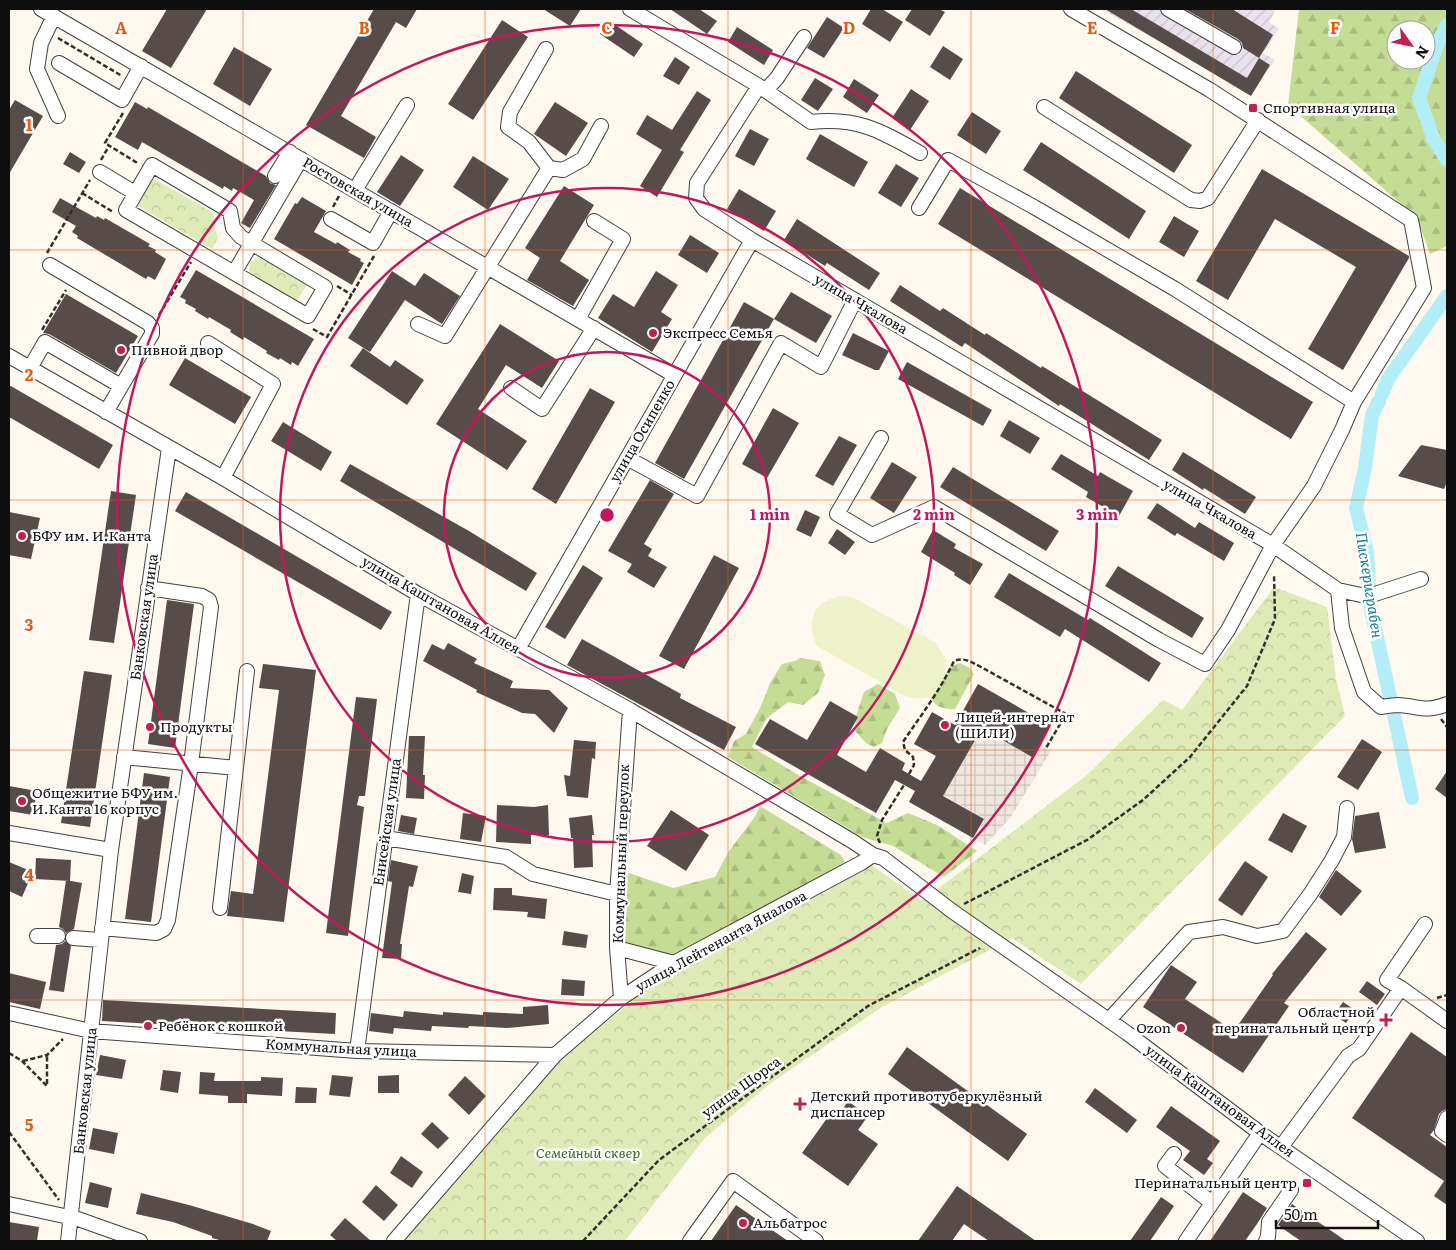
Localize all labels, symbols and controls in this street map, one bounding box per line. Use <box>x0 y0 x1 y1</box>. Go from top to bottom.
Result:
text: A <box>115 15 127 39</box>
text: B <box>358 15 370 39</box>
text: C <box>601 15 613 39</box>
text: D <box>843 15 855 39</box>
text: E <box>1087 15 1098 39</box>
text: F <box>1330 15 1340 39</box>
north arrow <box>1386 20 1436 70</box>
text: N <box>1411 42 1434 63</box>
place label: Спортивная улица <box>1263 97 1396 117</box>
marker: Спортивная улица <box>1247 102 1259 114</box>
text: 1 <box>26 112 33 136</box>
street label: Ростовская улица <box>300 151 418 231</box>
street label: улица Чкалова <box>811 268 912 338</box>
place label: Экспресс Семья <box>663 322 773 342</box>
marker: Экспресс Семья <box>647 327 659 339</box>
place label: Пивной двор <box>131 339 223 359</box>
marker: Пивной двор <box>115 344 127 356</box>
text: 2 <box>25 362 34 386</box>
street label: улица Осипенко <box>604 375 679 486</box>
street label: улица Чкалова <box>1160 473 1261 543</box>
text: 1 min <box>750 502 791 525</box>
text: 2 min <box>913 502 956 525</box>
text: 3 min <box>1076 502 1119 525</box>
centre of rings <box>598 506 616 524</box>
place label: БФУ им. И.Канта <box>32 525 152 545</box>
marker: БФУ им. И.Канта <box>16 530 28 542</box>
water label: Пискериграбен <box>1351 530 1390 640</box>
street label: улица Каштановая Аллея <box>358 550 525 658</box>
street label: Банковская улица <box>124 552 162 682</box>
text: 3 <box>25 612 34 636</box>
place label: Лицей-интернат (ШИЛИ) <box>955 706 1075 742</box>
place label: Продукты <box>160 716 233 736</box>
marker: Лицей-интернат (ШИЛИ) <box>939 719 951 731</box>
marker: Продукты <box>144 721 156 733</box>
street label: Енисейская улица <box>367 756 405 887</box>
street label: Коммунальный переулок <box>607 763 633 944</box>
place label: Общежитие БФУ им. И.Канта 16 корпус <box>32 782 178 818</box>
marker: Общежитие БФУ им. И.Канта 16 корпус <box>16 795 28 807</box>
text: 4 <box>24 862 34 886</box>
street label: улица Лейтенанта Яналова <box>631 884 810 996</box>
place label: Областной перинатальный центр <box>1215 1001 1375 1037</box>
marker: Областной перинатальный центр <box>1379 1013 1393 1027</box>
place label: Ребёнок с кошкой <box>158 1015 283 1035</box>
place label: Ozon <box>1136 1017 1171 1037</box>
marker: Ребёнок с кошкой <box>142 1020 154 1032</box>
marker: Ozon <box>1175 1022 1187 1034</box>
street label: Банковская улица <box>67 1026 101 1155</box>
street label: Коммунальная улица <box>265 1033 418 1061</box>
street label: улица Каштановая Аллея <box>1142 1039 1299 1161</box>
street label: улица Щорса <box>697 1050 784 1122</box>
place label: Детский противотуберкулёзный диспансер <box>811 1085 1043 1121</box>
marker: Детский противотуберкулёзный диспансер <box>793 1097 807 1111</box>
text: 5 <box>25 1112 34 1136</box>
park label: Семейный сквер <box>536 1142 640 1162</box>
place label: Перинатальный центр <box>1134 1172 1297 1192</box>
marker: Перинатальный центр <box>1301 1177 1313 1189</box>
scale bar <box>1276 1198 1378 1230</box>
text: 50 m <box>1284 1202 1318 1225</box>
place label: Альбатрос <box>753 1212 827 1232</box>
marker: Альбатрос <box>737 1217 749 1229</box>

